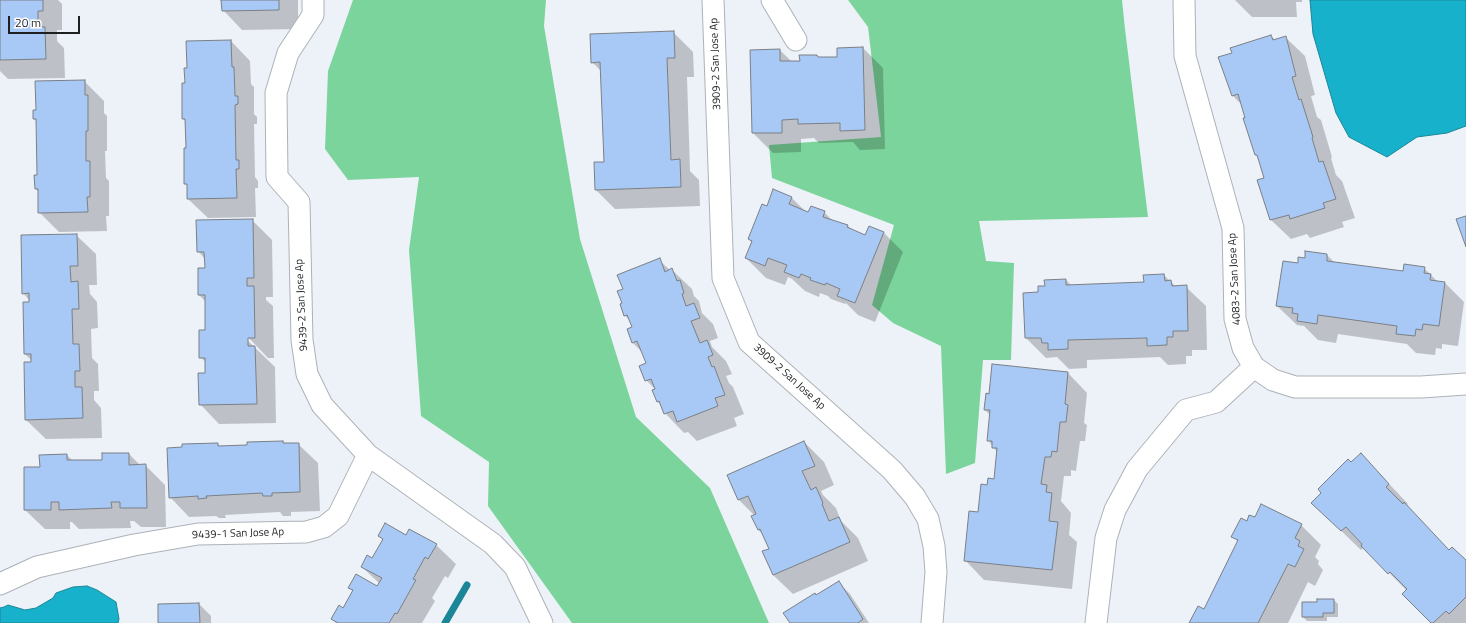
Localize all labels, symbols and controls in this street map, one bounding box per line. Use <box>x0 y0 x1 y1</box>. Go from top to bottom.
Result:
scale bar <box>10 8 82 34</box>
text: 20 m <box>15 13 41 32</box>
street label: 3909-2 San Jose Ap <box>708 18 724 110</box>
street label: 4083-2 San Jose Ap <box>1226 233 1244 325</box>
street label: 9439-2 San Jose Ap <box>293 259 311 351</box>
street label: 3909-2 San Jose Ap <box>750 341 828 413</box>
street label: 9439-1 San Jose Ap <box>192 526 284 542</box>

